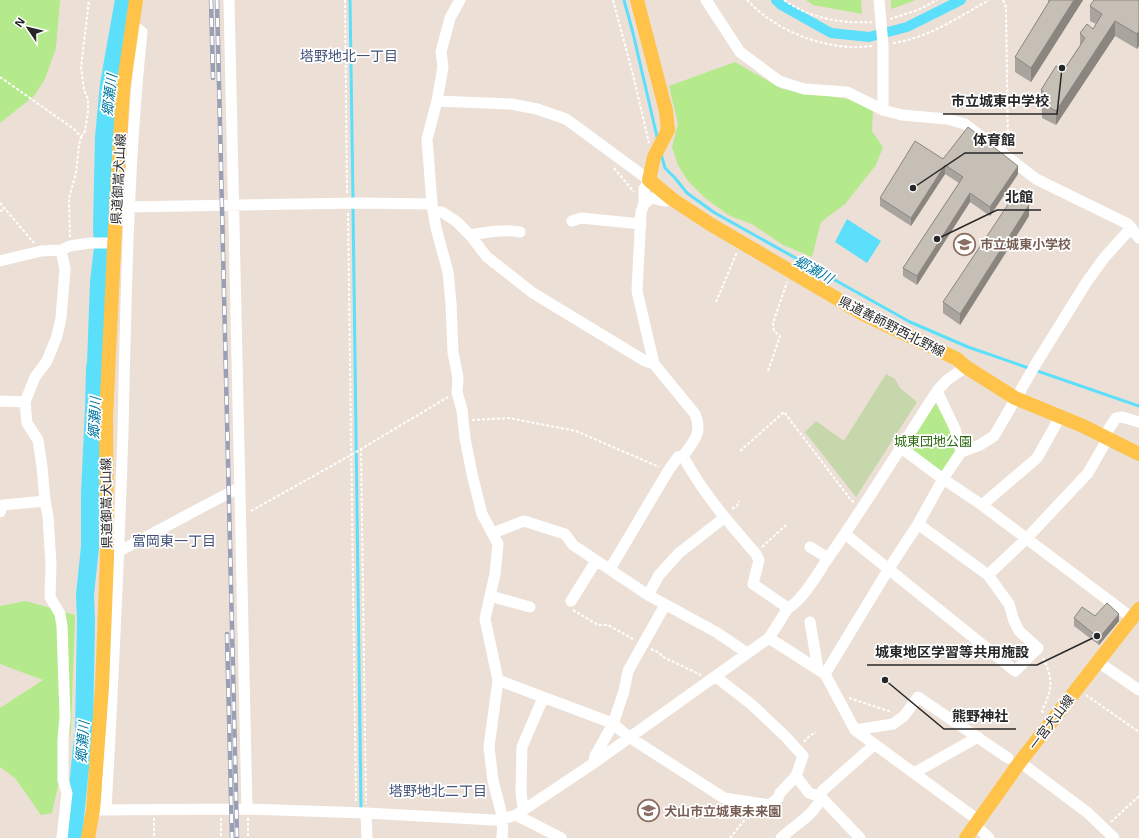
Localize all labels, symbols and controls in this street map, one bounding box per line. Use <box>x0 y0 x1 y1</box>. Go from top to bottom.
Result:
north arrow <box>8 8 48 48</box>
text: N <box>11 14 28 30</box>
district label: 塔野地北一丁目 <box>300 46 398 65</box>
water label: 郷瀬川 <box>97 71 121 117</box>
callout: 市立城東中学校 <box>943 88 1057 114</box>
text: 市立城東中学校 <box>951 91 1049 110</box>
callout: 体育館 <box>965 127 1023 153</box>
text: 体育館 <box>973 130 1015 149</box>
street label: 県道御嵩犬山線 <box>107 133 129 225</box>
callout: 北館 <box>997 184 1041 210</box>
text: 北館 <box>1005 187 1033 206</box>
school or university icon: 市立城東小学校 <box>952 231 978 257</box>
place label: 市立城東小学校 <box>980 235 1071 253</box>
water label: 郷瀬川 <box>791 251 839 288</box>
street label: 県道善師野西北野線 <box>836 291 948 361</box>
water label: 郷瀬川 <box>83 395 105 439</box>
park label: 城東団地公園 <box>894 432 972 450</box>
street label: 県道御嵩犬山線 <box>96 457 116 549</box>
district label: 富岡東一丁目 <box>132 531 216 550</box>
callout: 城東地区学習等共用施設 <box>867 639 1037 665</box>
text: 城東地区学習等共用施設 <box>875 642 1029 661</box>
street label: 一宮犬山線 <box>1024 691 1078 753</box>
callout: 熊野神社 <box>944 703 1016 729</box>
text: 熊野神社 <box>952 706 1008 725</box>
water label: 郷瀬川 <box>71 718 93 764</box>
district label: 塔野地北二丁目 <box>389 781 487 800</box>
school or university icon: 犬山市立城東未来園 <box>636 798 662 824</box>
place label: 犬山市立城東未来園 <box>664 802 781 820</box>

